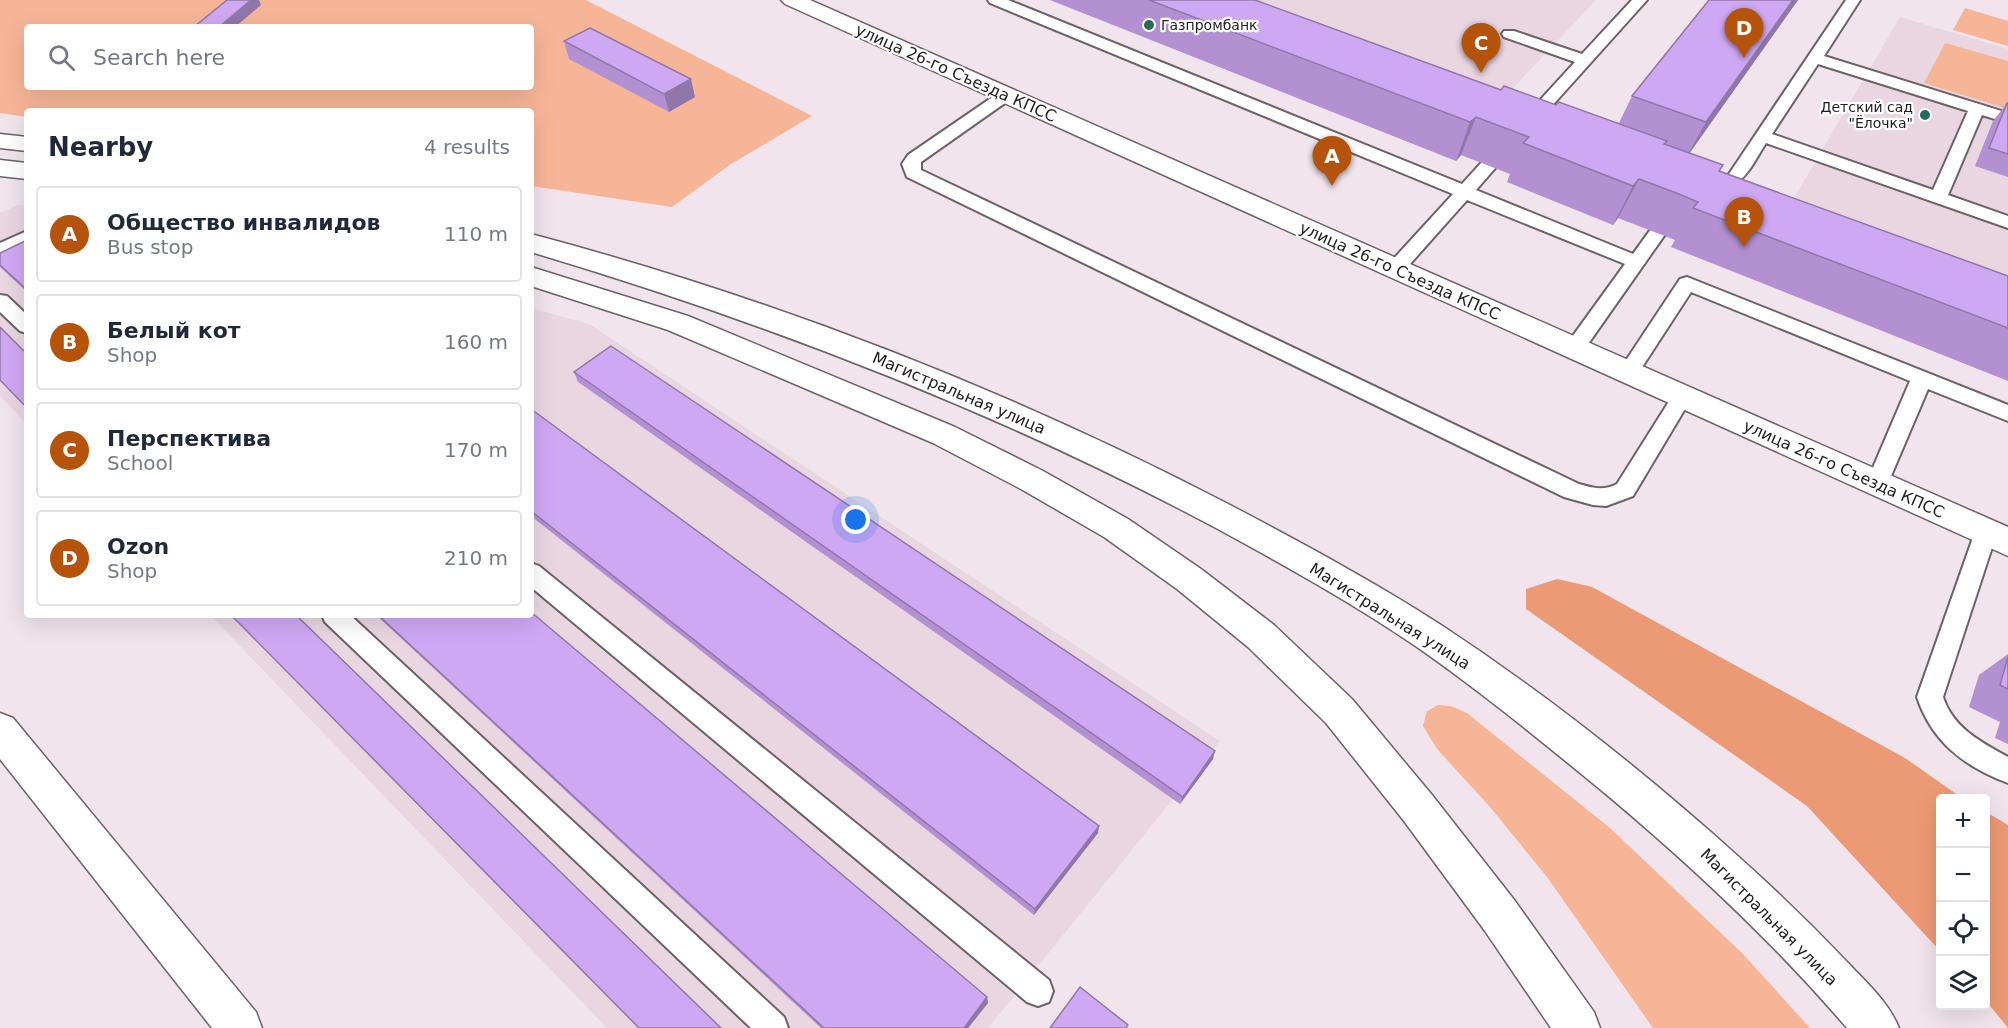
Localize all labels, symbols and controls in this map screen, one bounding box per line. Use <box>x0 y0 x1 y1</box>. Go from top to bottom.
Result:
pin: D <box>1724 8 1764 58</box>
place label: Газпромбанк <box>1161 17 1258 33</box>
marker: Газпромбанк <box>1142 18 1156 32</box>
street label: улица 26-го Съезда КПСС <box>853 20 1059 126</box>
pin: C <box>1462 23 1500 73</box>
search box <box>24 24 534 90</box>
icon: search <box>45 41 78 74</box>
text: Search here <box>93 45 225 70</box>
place label: Детский сад "Ёлочка" <box>1821 99 1913 131</box>
marker: Детский сад "Ёлочка" <box>1918 108 1932 122</box>
text: Nearby <box>48 132 153 162</box>
text: 4 results <box>424 135 510 159</box>
pin: A <box>1312 136 1352 186</box>
pin: B <box>1724 198 1764 247</box>
text: Общество инвалидов <box>107 210 381 235</box>
street label: улица 26-го Съезда КПСС <box>1297 218 1503 324</box>
text: A <box>62 222 77 246</box>
text: 110 m <box>444 222 508 246</box>
text: Bus stop <box>107 235 193 259</box>
text: Белый кот <box>107 318 241 343</box>
text: B <box>62 330 77 354</box>
text: 160 m <box>444 330 508 354</box>
text: Shop <box>107 343 157 367</box>
street label: Магистральная улица <box>870 348 1048 438</box>
street label: улица 26-го Съезда КПСС <box>1741 416 1947 522</box>
text: Перспектива <box>107 426 271 451</box>
text: C <box>62 438 77 462</box>
text: 170 m <box>444 438 508 462</box>
text: School <box>107 451 173 475</box>
your location <box>841 505 870 534</box>
text: Ozon <box>107 534 169 559</box>
text: D <box>61 546 78 570</box>
text: 210 m <box>444 546 508 570</box>
text: Shop <box>107 559 157 583</box>
street label: Магистральная улица <box>1306 559 1474 673</box>
map controls <box>1936 794 1990 1010</box>
button: + <box>1936 794 1990 848</box>
street label: Магистральная улица <box>1697 845 1841 989</box>
button: − <box>1936 848 1990 902</box>
button: locate <box>1936 902 1990 956</box>
button: layers <box>1936 956 1990 1010</box>

